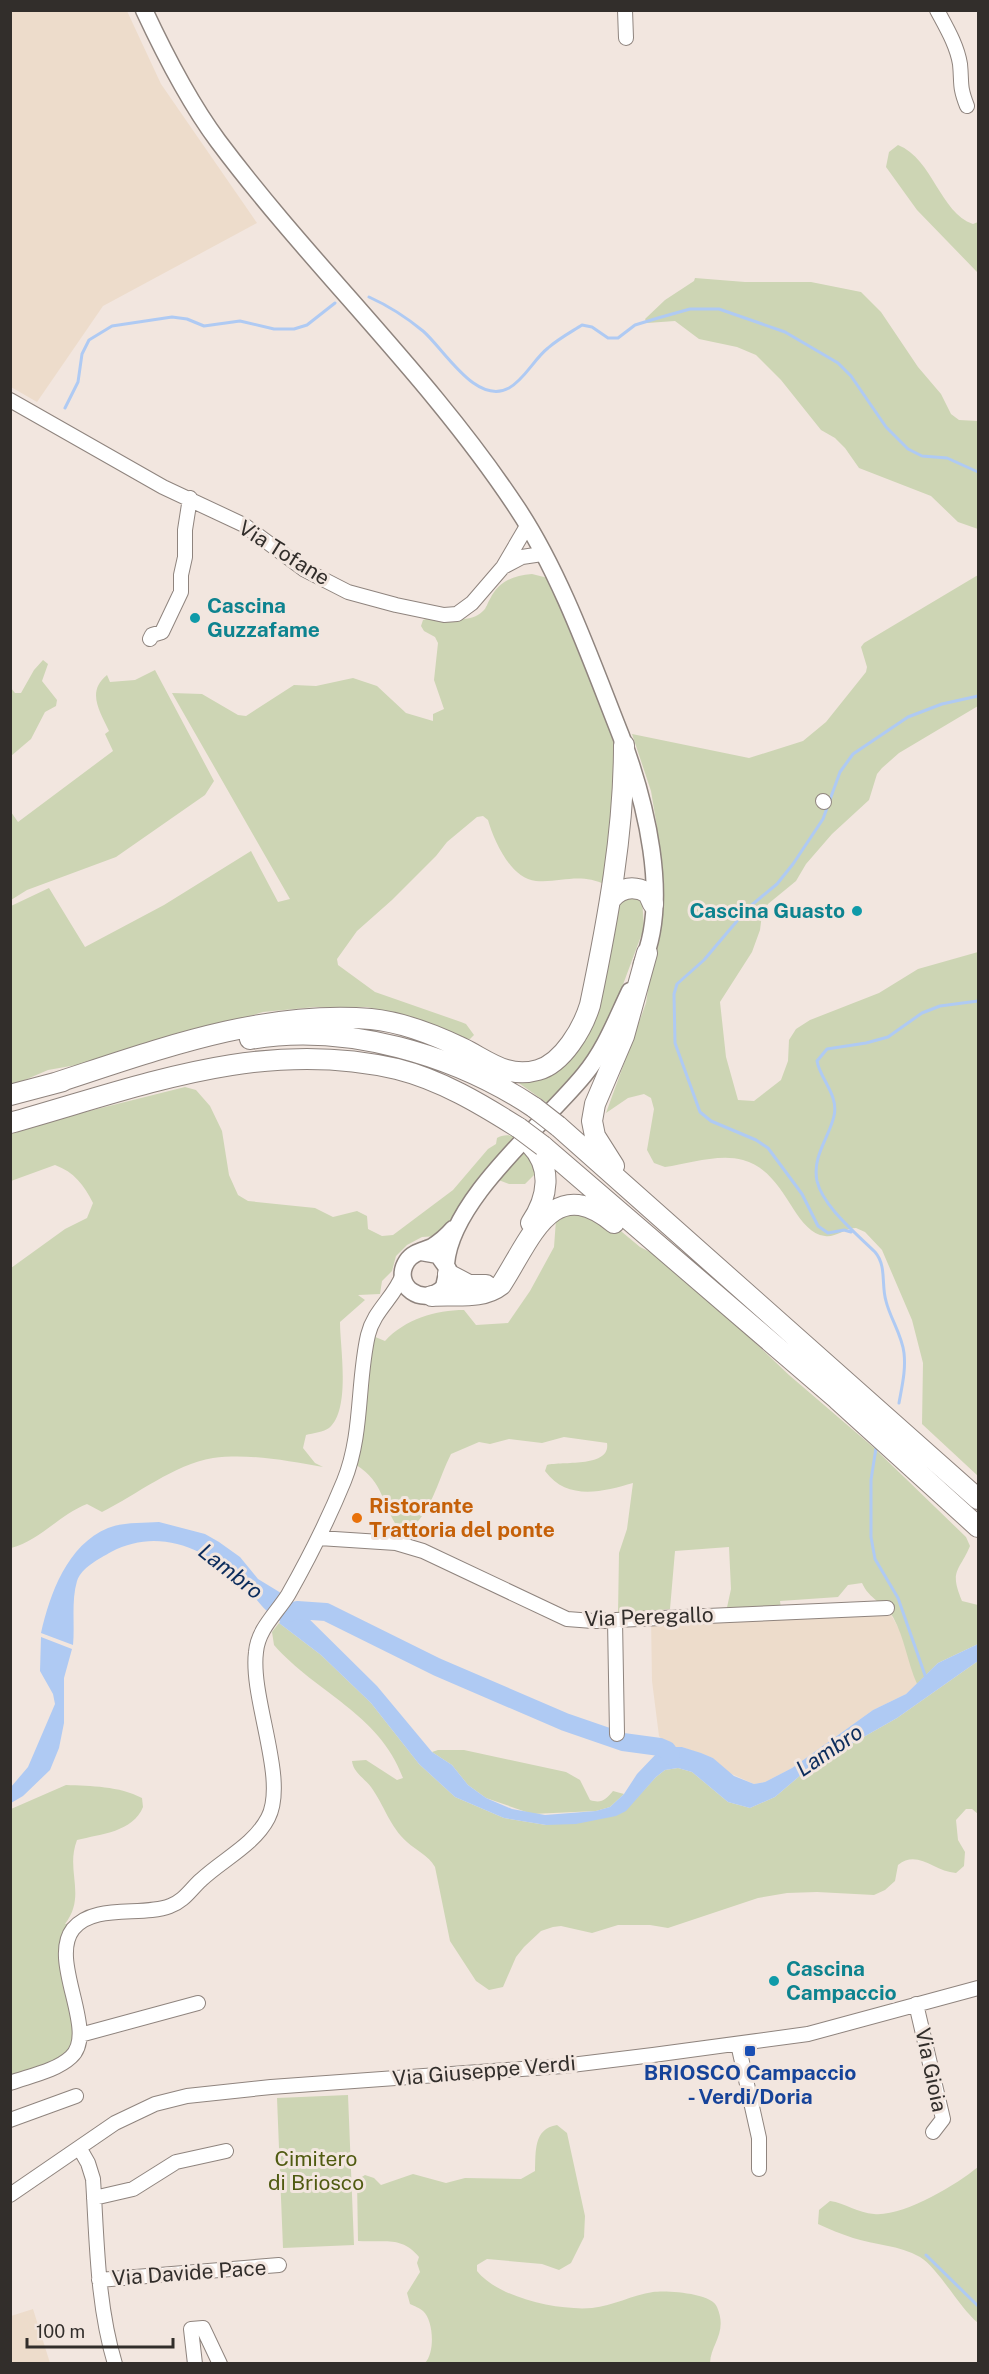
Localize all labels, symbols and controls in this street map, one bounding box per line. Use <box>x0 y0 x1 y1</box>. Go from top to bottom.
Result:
street label: Via Tofane <box>234 515 334 590</box>
place label: Cascina Guzzafame <box>207 593 320 642</box>
marker: Cascina Guzzafame <box>188 611 202 625</box>
place label: Cascina Guasto <box>690 898 845 923</box>
marker: Cascina Guasto <box>850 904 864 918</box>
place label: Ristorante Trattoria del ponte <box>369 1493 555 1542</box>
marker: Ristorante Trattoria del ponte <box>350 1511 364 1525</box>
water label: Lambro <box>194 1538 268 1604</box>
street label: Via Peregallo <box>584 1602 714 1631</box>
water label: Lambro <box>791 1718 867 1782</box>
place label: Cascina Campaccio <box>786 1956 897 2005</box>
marker: Cascina Campaccio <box>767 1974 781 1988</box>
street label: Via Gioia <box>910 2026 953 2114</box>
marker: BRIOSCO Campaccio - Verdi/Doria <box>743 2044 757 2058</box>
street label: Via Giuseppe Verdi <box>391 2050 577 2091</box>
place label: BRIOSCO Campaccio - Verdi/Doria <box>644 2060 856 2109</box>
park label: Cimitero di Briosco <box>268 2146 364 2195</box>
street label: Via Davide Pace <box>111 2255 267 2290</box>
scale bar <box>27 2311 172 2349</box>
text: 100 m <box>36 2321 85 2342</box>

